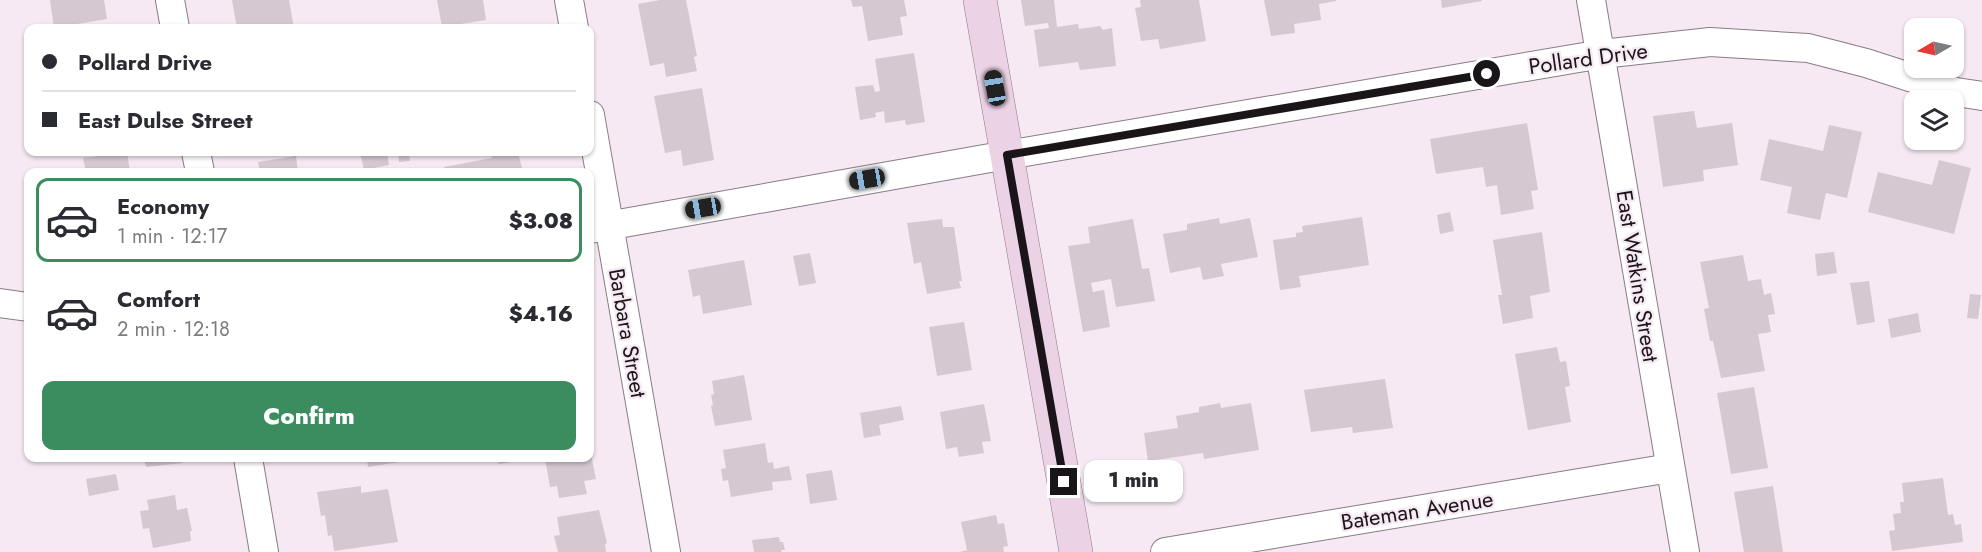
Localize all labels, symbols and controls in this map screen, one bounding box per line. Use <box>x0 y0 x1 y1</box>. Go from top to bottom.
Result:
north arrow <box>1904 18 1964 78</box>
map controls <box>1904 18 1964 150</box>
street label: Pollard Drive <box>1527 34 1649 82</box>
text: Pollard Drive <box>78 46 212 78</box>
route start <box>1473 60 1500 87</box>
car <box>983 69 1007 107</box>
button: layers <box>1904 90 1964 150</box>
text: East Dulse Street <box>78 104 252 136</box>
car <box>848 167 886 191</box>
street label: East Watkins Street <box>1609 188 1668 365</box>
text: Economy <box>117 190 209 222</box>
icon: car <box>45 193 99 247</box>
car <box>684 196 722 220</box>
text: $3.08 <box>509 204 573 236</box>
text: 1 min · 12:17 <box>117 222 227 251</box>
street label: Barbara Street <box>601 266 655 401</box>
text: Comfort <box>117 283 200 315</box>
icon: car <box>45 286 99 340</box>
text: $4.16 <box>509 297 573 329</box>
text: 2 min · 12:18 <box>117 315 230 344</box>
button: Confirm <box>42 381 576 450</box>
callout: 1 min <box>1085 461 1184 503</box>
text: 1 min <box>1108 466 1159 495</box>
route end <box>1050 468 1077 495</box>
street label: Bateman Avenue <box>1338 482 1496 538</box>

